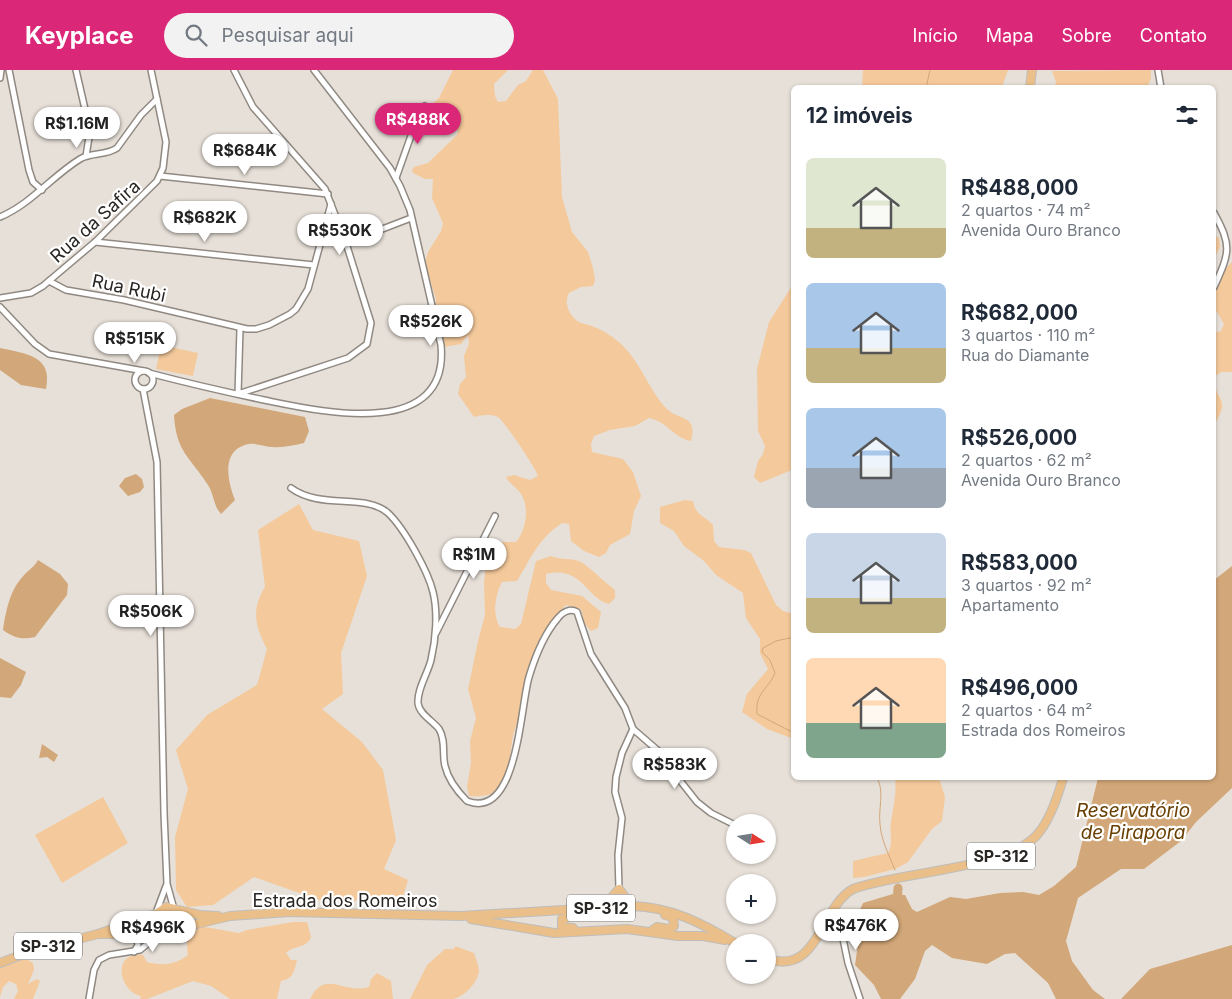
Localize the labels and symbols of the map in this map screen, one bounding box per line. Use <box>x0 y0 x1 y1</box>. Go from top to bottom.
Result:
pin: R$488K <box>377 102 459 145</box>
pin: R$1.16M <box>31 106 123 149</box>
pin: R$684K <box>204 134 286 176</box>
street label: Rua da Safira <box>46 175 144 267</box>
pin: R$682K <box>164 200 246 243</box>
pin: R$530K <box>299 214 381 256</box>
street label: Rua Rubi <box>90 270 168 306</box>
pin: R$526K <box>390 304 472 347</box>
pin: R$515K <box>94 322 176 364</box>
pin: R$1M <box>444 538 504 580</box>
pin: R$506K <box>110 594 192 637</box>
pin: R$583K <box>634 748 716 790</box>
water label: Reservatório de Pirapora <box>1076 799 1190 844</box>
north arrow <box>726 814 776 864</box>
road number: SP-312 <box>967 842 1035 869</box>
street label: Estrada dos Romeiros <box>252 890 438 911</box>
road number: SP-312 <box>567 894 635 921</box>
pin: R$476K <box>815 908 897 951</box>
pin: R$496K <box>112 910 194 953</box>
road number: SP-312 <box>14 932 82 959</box>

